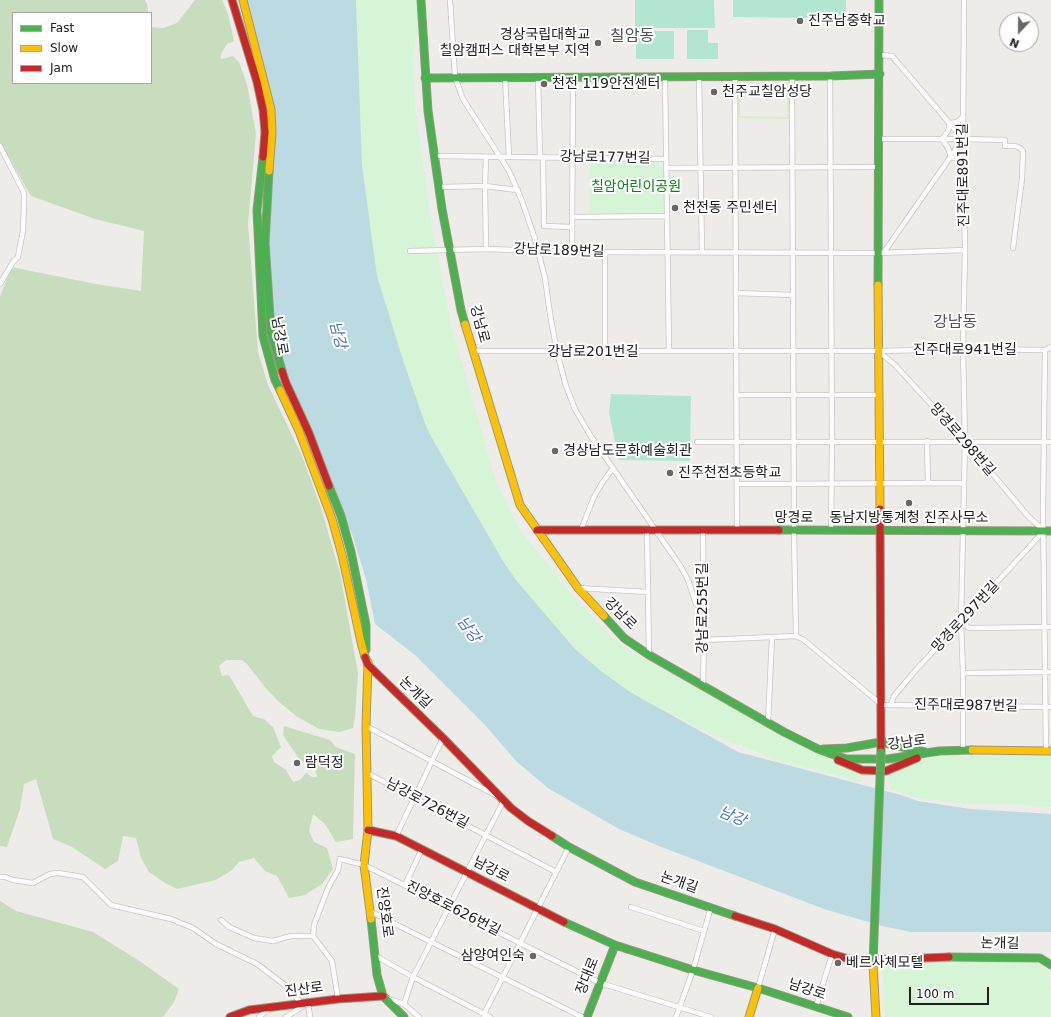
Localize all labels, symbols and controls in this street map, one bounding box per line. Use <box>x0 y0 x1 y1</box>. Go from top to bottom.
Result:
legend <box>12 12 152 84</box>
north arrow <box>999 12 1039 52</box>
place label: 진주남중학교 <box>808 13 885 29</box>
marker: 진주남중학교 <box>795 16 805 26</box>
text: Fast <box>50 21 74 35</box>
place label: 경상국립대학교 칠암캠퍼스 대학본부 지역 <box>439 27 590 60</box>
district label: 칠암동 <box>610 27 654 47</box>
text: N <box>1008 35 1021 50</box>
marker: 경상국립대학교 칠암캠퍼스 대학본부 지역 <box>593 38 603 48</box>
text: Slow <box>50 41 78 55</box>
text: Jam <box>50 61 73 75</box>
place label: 천전 119안전센터 <box>552 76 660 92</box>
marker: 천전 119안전센터 <box>539 79 549 89</box>
place label: 천주교칠암성당 <box>722 84 812 100</box>
marker: 천주교칠암성당 <box>709 87 719 97</box>
street label: 진주대로891번길 <box>955 123 973 227</box>
street label: 강남로177번길 <box>559 149 651 167</box>
park label: 칠암어린이공원 <box>591 179 681 195</box>
place label: 천전동 주민센터 <box>683 200 778 216</box>
marker: 천전동 주민센터 <box>670 203 680 213</box>
street label: 강남로189번길 <box>513 241 605 261</box>
street label: 강남로 <box>466 303 492 345</box>
district label: 강남동 <box>933 313 977 333</box>
street label: 남강로 <box>267 316 291 356</box>
water label: 남강 <box>325 319 349 351</box>
street label: 진주대로941번길 <box>913 342 1017 358</box>
street label: 강남로201번길 <box>547 344 639 360</box>
street label: 망경로298번길 <box>926 400 998 480</box>
place label: 경상남도문화예술회관 <box>563 443 692 459</box>
marker: 경상남도문화예술회관 <box>550 446 560 456</box>
place label: 진주천전초등학교 <box>678 465 781 481</box>
marker: 진주천전초등학교 <box>665 468 675 478</box>
marker: 동남지방통계청 진주사무소 <box>904 498 914 508</box>
street label: 망경로 <box>775 510 813 526</box>
place label: 동남지방통계청 진주사무소 <box>829 510 989 526</box>
street label: 강남로255번길 <box>695 562 711 654</box>
street label: 망경로297번길 <box>929 578 1003 656</box>
street label: 강남로 <box>600 594 640 634</box>
water label: 남강 <box>453 614 483 646</box>
street label: 논개길 <box>395 674 435 712</box>
street label: 진주대로987번길 <box>914 697 1018 715</box>
street label: 강남로 <box>887 732 927 754</box>
place label: 람덕정 <box>305 755 344 771</box>
marker: 람덕정 <box>292 758 302 768</box>
street label: 남강로726번길 <box>383 775 471 833</box>
water label: 남강 <box>716 803 748 831</box>
street label: 남강로 <box>470 854 512 886</box>
street label: 논개길 <box>658 869 700 897</box>
street label: 진양호로626번길 <box>403 878 503 940</box>
street label: 진양호로 <box>373 885 395 939</box>
street label: 논개길 <box>981 935 1019 953</box>
place label: 삼양여인숙 <box>461 948 525 964</box>
marker: 삼양여인숙 <box>528 951 538 961</box>
street label: 장대로 <box>573 955 603 997</box>
place label: 베르사체모텔 <box>846 955 923 971</box>
marker: 베르사체모텔 <box>833 958 843 968</box>
street label: 남강로 <box>786 976 828 1004</box>
street label: 진산로 <box>284 979 324 1001</box>
scale bar <box>911 979 991 1005</box>
text: 100 m <box>916 987 954 1001</box>

